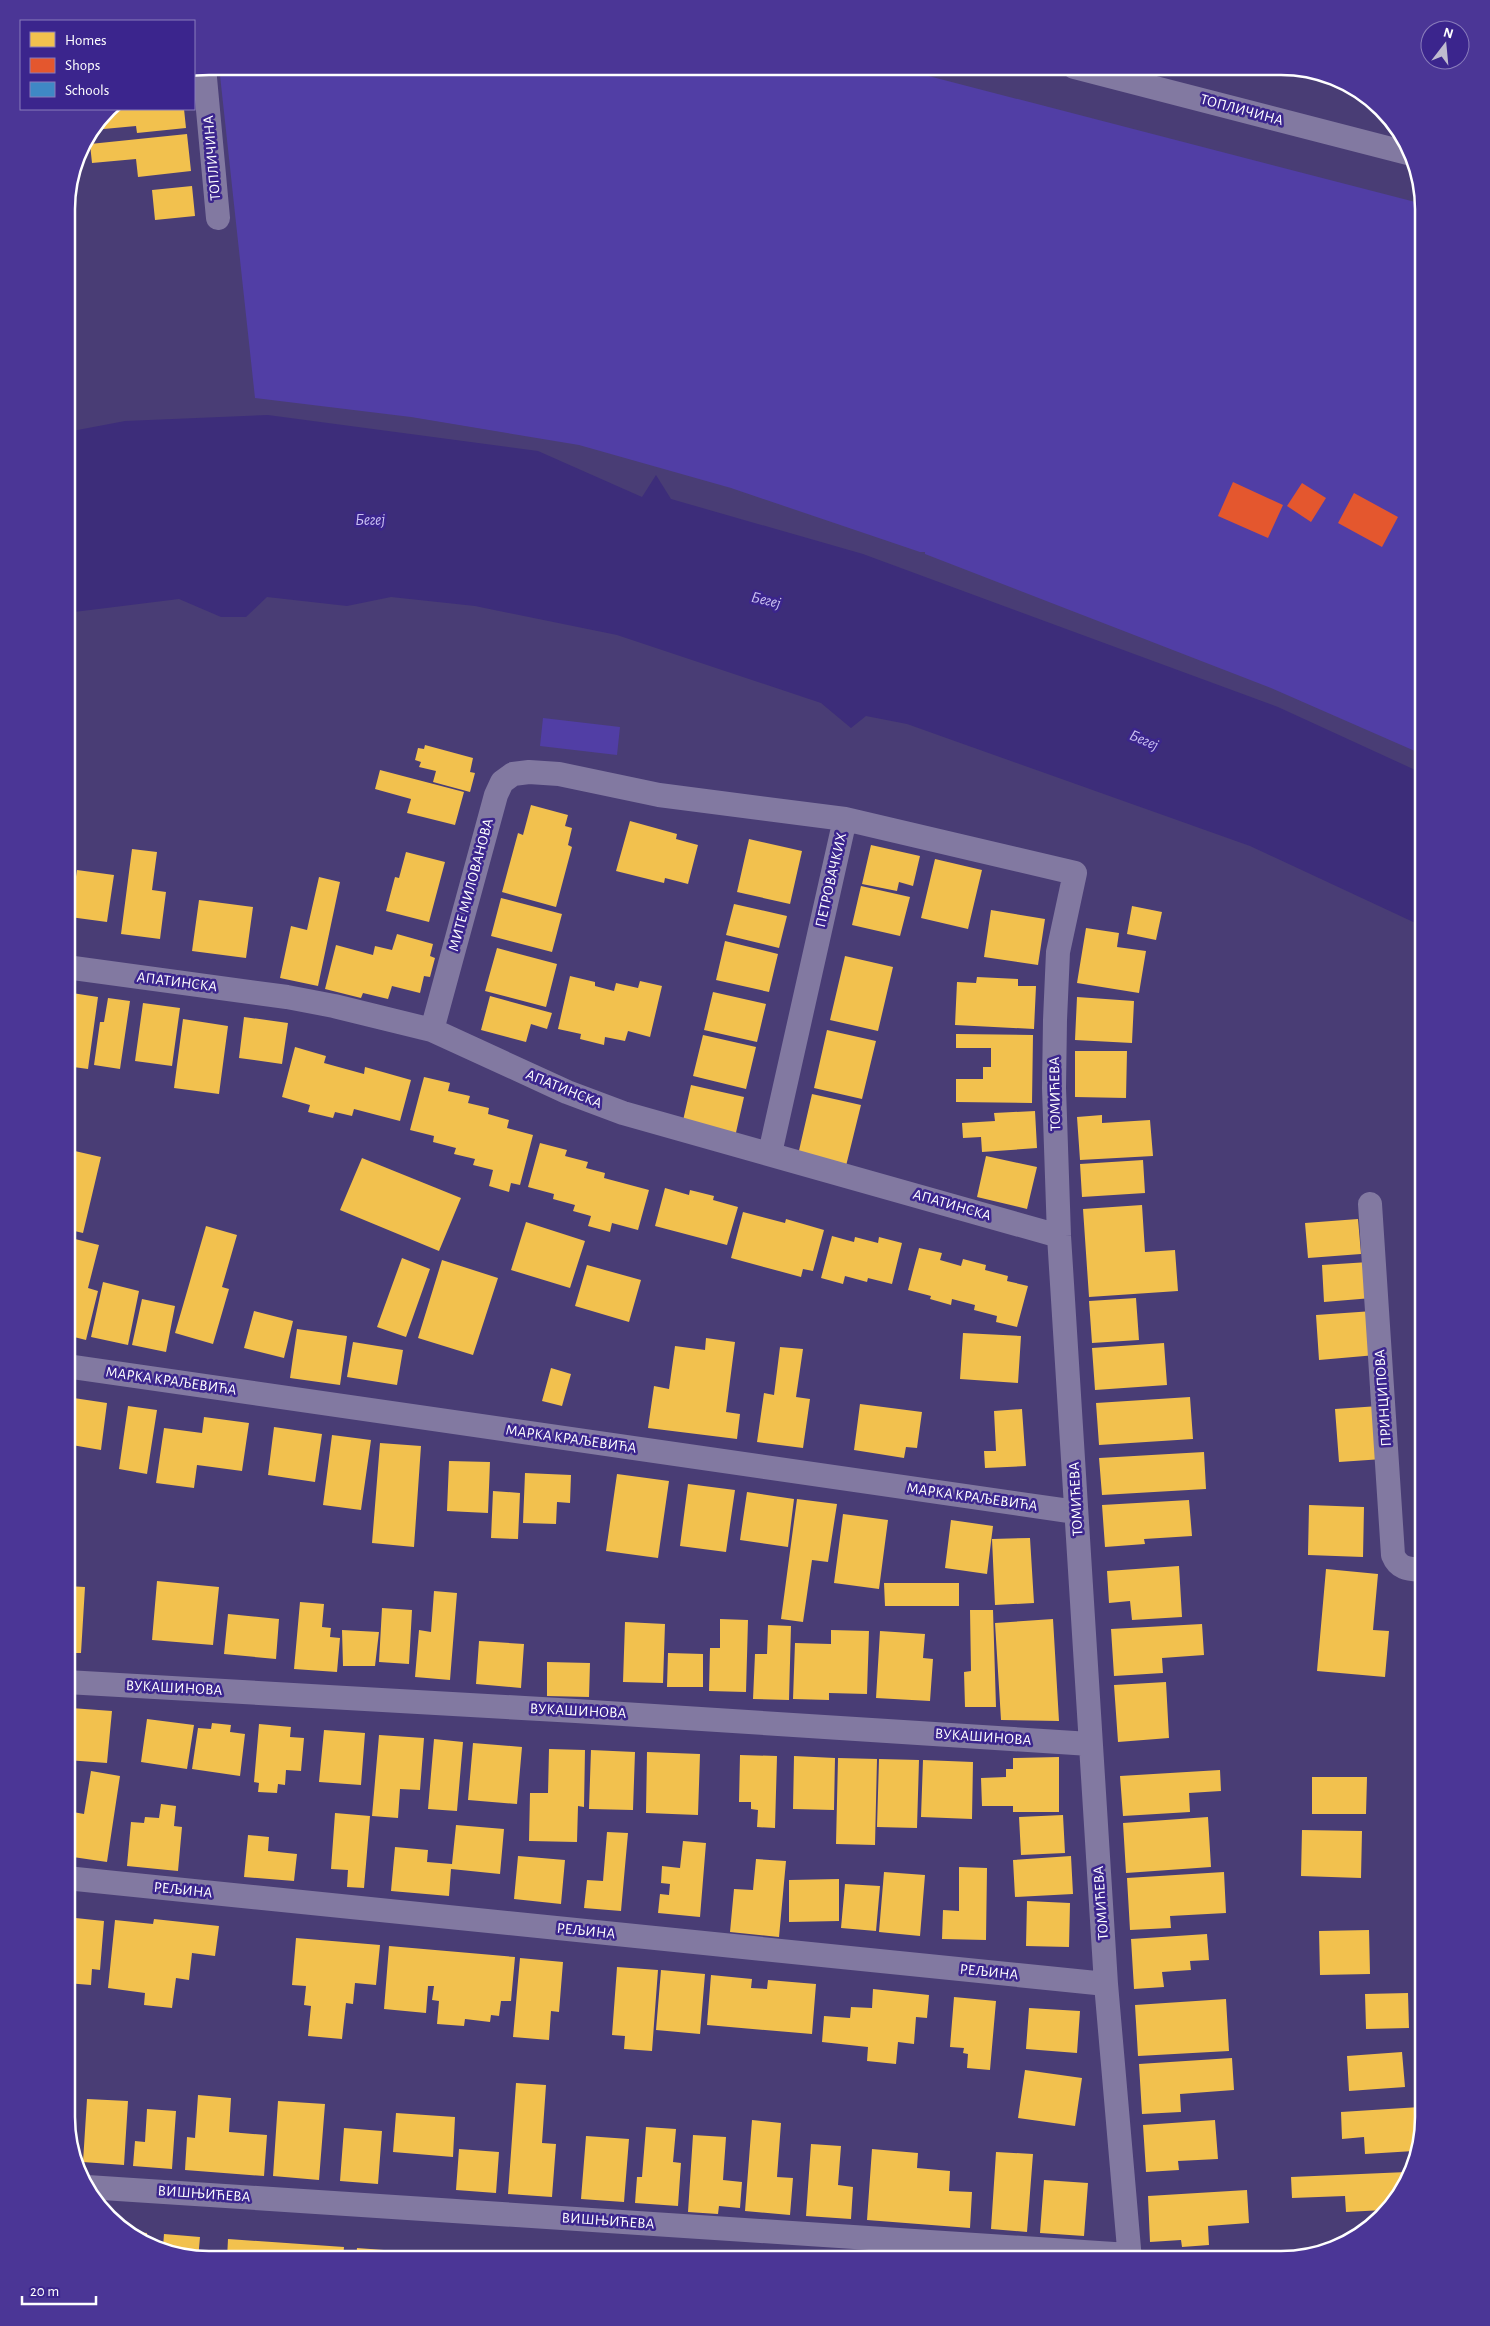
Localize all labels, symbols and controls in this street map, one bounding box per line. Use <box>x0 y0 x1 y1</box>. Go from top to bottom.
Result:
legend <box>20 20 195 110</box>
north arrow <box>1420 20 1470 70</box>
text: N <box>1442 25 1455 42</box>
text: Homes <box>65 33 107 48</box>
text: Shops <box>65 58 100 73</box>
text: Schools <box>65 83 109 98</box>
street label: ТОПЛИЧИНА <box>1199 92 1285 128</box>
street label: ТОПЛИЧИНА <box>201 115 223 201</box>
water label: Бегеј <box>355 512 385 529</box>
water label: Бегеј <box>749 589 783 612</box>
water label: Бегеј <box>1127 727 1161 754</box>
street label: МИТЕ МИЛОВАНОВА <box>446 817 496 953</box>
street label: ПЕТРОВАЧКИХ <box>813 831 849 929</box>
street label: АПАТИНСКА <box>136 970 218 994</box>
street label: ТОМИЋЕВА <box>1047 1057 1063 1131</box>
street label: АПАТИНСКА <box>524 1067 604 1111</box>
street label: АПАТИНСКА <box>911 1187 993 1223</box>
street label: ПРИНЦИПОВА <box>1372 1349 1394 1447</box>
street label: МАРКА КРАЉЕВИЋА <box>105 1364 238 1398</box>
street label: МАРКА КРАЉЕВИЋА <box>505 1422 638 1456</box>
street label: ТОМИЋЕВА <box>1067 1461 1085 1536</box>
street label: МАРКА КРАЉЕВИЋА <box>906 1480 1039 1514</box>
street label: ВУКАШИНОВА <box>125 1678 223 1698</box>
street label: ВУКАШИНОВА <box>529 1701 627 1721</box>
street label: ВУКАШИНОВА <box>934 1726 1032 1748</box>
street label: ТОМИЋЕВА <box>1091 1865 1111 1941</box>
street label: РЕЉИНА <box>153 1879 213 1901</box>
street label: РЕЉИНА <box>556 1920 616 1942</box>
street label: РЕЉИНА <box>959 1961 1019 1983</box>
street label: ВИШЊИЋЕВА <box>157 2183 251 2205</box>
street label: ВИШЊИЋЕВА <box>561 2210 655 2232</box>
scale bar <box>22 2274 96 2306</box>
text: 20 m <box>30 2284 59 2299</box>

